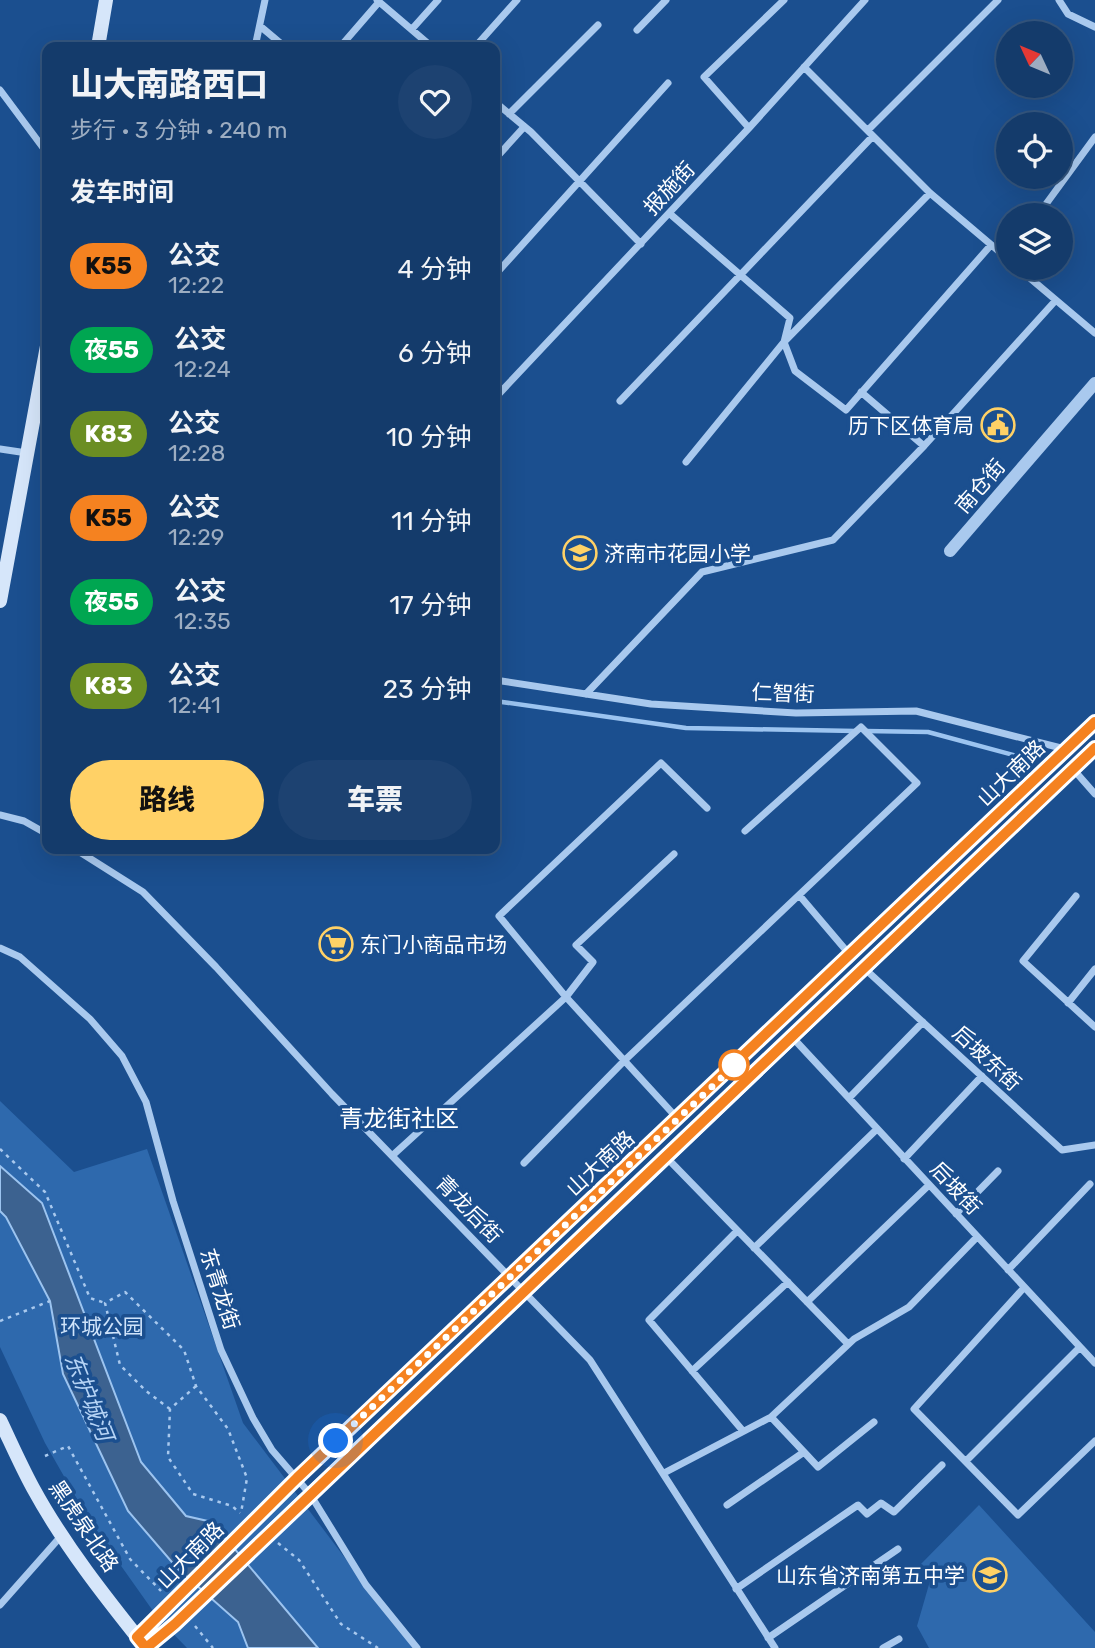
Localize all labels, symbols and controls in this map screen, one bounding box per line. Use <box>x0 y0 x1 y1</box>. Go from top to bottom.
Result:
north arrow <box>996 21 1073 98</box>
map controls <box>996 21 1073 280</box>
text: 山大南路西口 <box>70 65 268 104</box>
button: heart <box>398 65 472 139</box>
button: locate <box>996 112 1073 189</box>
text: 步行 · 3 分钟 · 240 m <box>70 116 287 144</box>
street label: 报施街 <box>638 156 700 220</box>
text: 发车时间 <box>70 177 174 208</box>
button: layers <box>996 203 1073 280</box>
text: 公交 <box>168 240 220 271</box>
text: K55 <box>85 252 132 280</box>
text: 4 分钟 <box>397 254 472 285</box>
text: 12:22 <box>168 271 224 299</box>
text: 公交 <box>174 324 226 355</box>
text: 夜55 <box>84 336 139 364</box>
text: 6 分钟 <box>398 338 472 369</box>
text: 12:24 <box>174 355 231 383</box>
public building icon: 历下区体育局 <box>979 406 1017 444</box>
text: 公交 <box>168 408 220 439</box>
place label: 历下区体育局 <box>848 413 974 438</box>
text: K83 <box>85 420 132 448</box>
text: 10 分钟 <box>386 422 472 453</box>
text: 12:28 <box>168 439 225 467</box>
street label: 南仓街 <box>950 454 1010 518</box>
text: 公交 <box>168 492 220 523</box>
text: K55 <box>85 504 132 532</box>
text: 11 分钟 <box>391 506 472 537</box>
text: 12:29 <box>168 523 224 551</box>
school or university icon: 济南市花园小学 <box>561 534 599 572</box>
place label: 济南市花园小学 <box>604 541 751 566</box>
text: 公交 <box>174 576 226 607</box>
text: 夜55 <box>84 588 139 616</box>
text: 17 分钟 <box>389 590 472 621</box>
text: 12:35 <box>174 607 231 635</box>
text: 公交 <box>168 660 220 691</box>
text: K83 <box>85 672 132 700</box>
text: 23 分钟 <box>383 674 472 705</box>
street label: 仁智街 <box>751 679 815 707</box>
text: 12:41 <box>168 691 221 719</box>
street label: 山大南路 <box>972 735 1050 811</box>
button: 路线 <box>70 760 264 840</box>
button: 车票 <box>278 760 472 840</box>
supermarket icon: 东门小商品市场 <box>317 925 355 963</box>
place label: 东门小商品市场 <box>360 932 507 957</box>
street label: 后坡东街 <box>948 1020 1026 1096</box>
unlabelled marker <box>719 1050 749 1080</box>
district label: 青龙街社区 <box>339 1105 459 1133</box>
street label: 山大南路 <box>561 1125 639 1201</box>
street label: 后坡街 <box>925 1156 987 1220</box>
street label: 青龙后街 <box>431 1170 507 1248</box>
street label: 东青龙街 <box>195 1245 245 1333</box>
park label: 环城公园 <box>60 1314 144 1339</box>
water label: 东护城河 <box>59 1349 121 1449</box>
your location <box>318 1423 353 1458</box>
street label: 黑虎泉北路 <box>44 1475 124 1577</box>
street label: 山大南路 <box>151 1516 229 1594</box>
school or university icon: 山东省济南第五中学 <box>971 1556 1009 1594</box>
place label: 山东省济南第五中学 <box>776 1563 965 1588</box>

